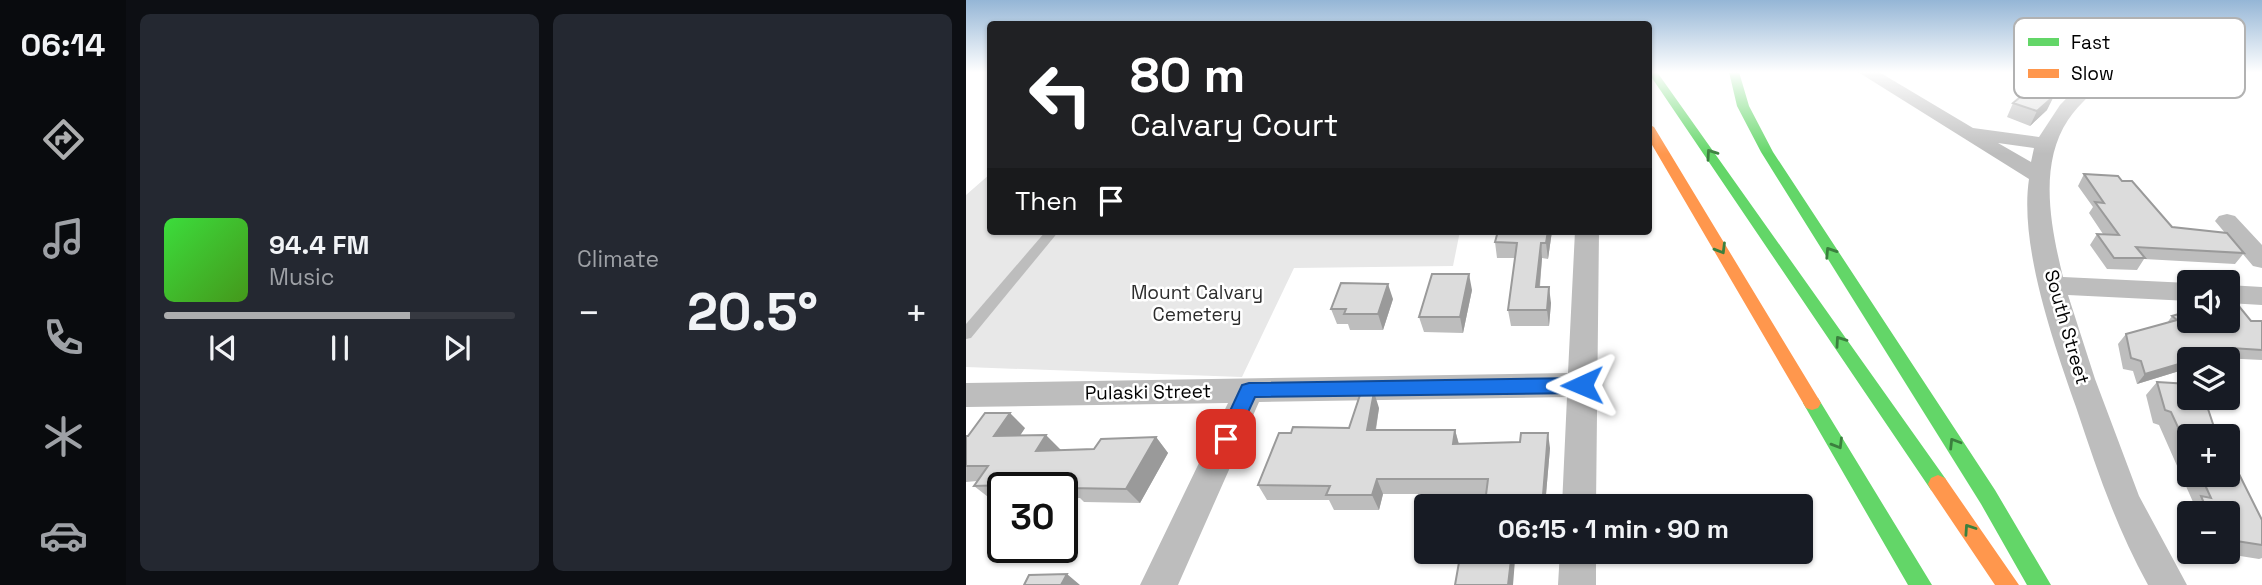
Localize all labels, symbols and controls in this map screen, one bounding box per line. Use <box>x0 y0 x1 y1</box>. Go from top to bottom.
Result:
legend <box>2014 18 2245 98</box>
text: 06:14 <box>21 25 105 65</box>
text: Fast <box>2071 30 2111 55</box>
text: 80 m <box>1130 44 1245 106</box>
icon: left <box>1015 49 1106 140</box>
text: Slow <box>2071 61 2114 86</box>
text: Calvary Court <box>1130 105 1339 145</box>
icon: directions <box>39 115 88 164</box>
one-way arrow <box>1707 149 1719 162</box>
icon: arrive <box>1092 182 1130 220</box>
text: Then <box>1015 184 1078 218</box>
icon: music <box>39 214 88 263</box>
text: 94.4 FM <box>269 228 369 262</box>
one-way arrow <box>1713 241 1726 254</box>
text: Climate <box>577 244 659 274</box>
one-way arrow <box>1826 246 1839 259</box>
text: Music <box>269 262 334 292</box>
street label: South Street <box>2039 267 2095 387</box>
map controls <box>2177 270 2240 564</box>
button: sound <box>2177 270 2240 333</box>
text: 20.5° <box>687 279 818 345</box>
park label: Mount Calvary Cemetery <box>1131 280 1263 327</box>
text: − <box>577 289 601 337</box>
text: + <box>904 289 928 337</box>
icon: phone <box>39 313 88 362</box>
icon: previous <box>204 329 242 367</box>
icon: pause <box>321 329 359 367</box>
icon: next <box>438 329 476 367</box>
one-way arrow <box>1836 336 1848 349</box>
button: layers <box>2177 347 2240 410</box>
position arrow <box>1545 348 1619 422</box>
street label: Pulaski Street <box>1085 378 1211 406</box>
pin <box>1196 409 1256 469</box>
icon: climate <box>39 412 88 461</box>
icon: arrive <box>1207 420 1245 458</box>
button: + <box>2177 424 2240 487</box>
one-way arrow <box>1829 437 1842 450</box>
one-way arrow <box>1949 437 1962 450</box>
speed limit sign: 30 <box>987 472 1078 563</box>
button: − <box>2177 501 2240 564</box>
icon: car <box>39 511 88 560</box>
text: 06:15 · 1 min · 90 m <box>1498 512 1729 546</box>
one-way arrow <box>1965 524 1977 537</box>

